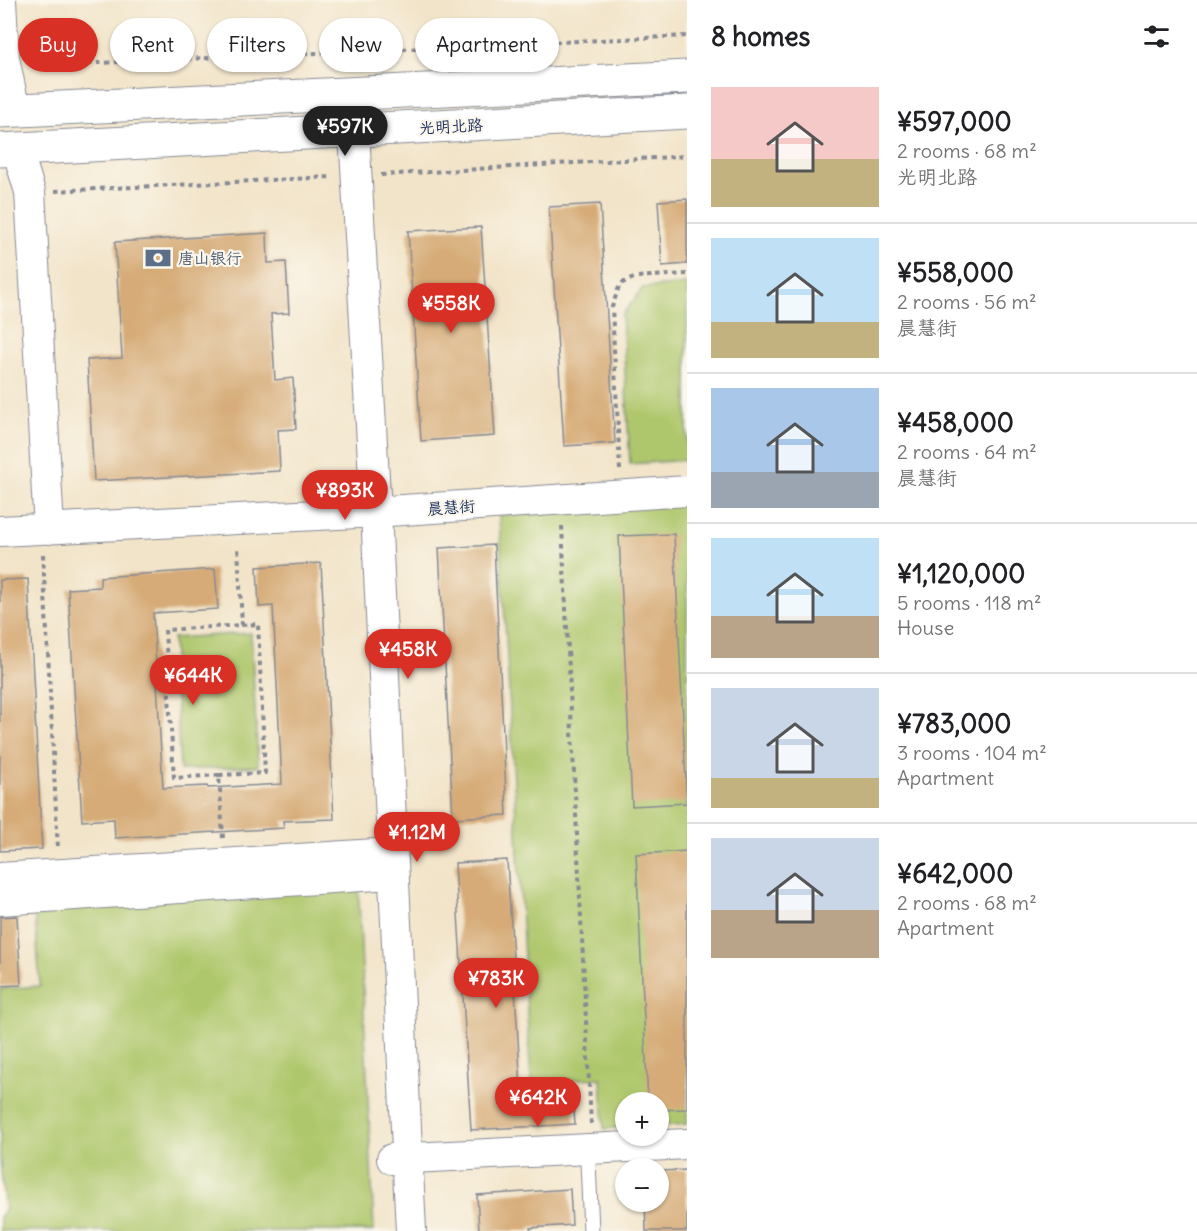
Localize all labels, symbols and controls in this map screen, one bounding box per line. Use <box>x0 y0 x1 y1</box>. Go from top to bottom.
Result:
chip: Buy <box>18 18 98 72</box>
chip: Rent <box>110 18 195 72</box>
chip: Filters <box>207 18 307 72</box>
chip: New <box>319 18 403 72</box>
chip: Apartment <box>415 18 559 72</box>
text: 8 homes <box>711 20 810 53</box>
icon: filters <box>1140 20 1173 53</box>
text: ¥597,000 <box>897 105 1012 138</box>
pin: ¥597K <box>303 106 387 157</box>
icon: home <box>759 111 831 183</box>
text: ¥597K <box>317 113 373 138</box>
street label: 光明北路 <box>419 114 483 138</box>
text: 2 rooms · 68 m² <box>897 138 1037 163</box>
text: 光明北路 <box>897 164 977 189</box>
bank icon: 唐山银行 <box>143 243 173 273</box>
place label: 唐山银行 <box>178 248 242 268</box>
text: ¥558,000 <box>897 256 1014 289</box>
icon: home <box>759 262 831 334</box>
pin: ¥558K <box>409 283 493 334</box>
text: 2 rooms · 56 m² <box>897 289 1037 314</box>
text: ¥558K <box>422 290 480 315</box>
text: 晨慧街 <box>897 315 957 340</box>
text: ¥458,000 <box>897 406 1014 439</box>
icon: home <box>759 412 831 484</box>
text: 2 rooms · 64 m² <box>897 439 1037 464</box>
text: 晨慧街 <box>897 465 957 490</box>
pin: ¥893K <box>303 470 387 521</box>
text: ¥893K <box>316 477 374 502</box>
street label: 晨慧街 <box>426 495 476 519</box>
text: ¥1,120,000 <box>897 557 1025 590</box>
icon: home <box>759 562 831 634</box>
text: 5 rooms · 118 m² <box>897 590 1042 615</box>
text: House <box>897 615 954 640</box>
pin: ¥458K <box>366 629 450 680</box>
text: ¥458K <box>379 636 437 661</box>
pin: ¥644K <box>151 655 235 706</box>
text: ¥644K <box>164 662 222 687</box>
text: ¥783,000 <box>897 707 1011 740</box>
icon: home <box>759 712 831 784</box>
text: 3 rooms · 104 m² <box>897 740 1047 765</box>
text: Apartment <box>897 765 994 790</box>
pin: ¥1.12M <box>368 812 466 863</box>
text: ¥1.12M <box>388 819 446 844</box>
text: ¥642,000 <box>897 857 1013 890</box>
icon: home <box>759 862 831 934</box>
text: 2 rooms · 68 m² <box>897 890 1037 915</box>
text: Apartment <box>897 915 994 940</box>
pin: ¥783K <box>454 958 538 1009</box>
text: ¥783K <box>468 965 524 990</box>
pin: ¥642K <box>496 1077 580 1128</box>
text: ¥642K <box>509 1084 567 1109</box>
map controls <box>615 1092 669 1212</box>
button: + <box>615 1092 669 1146</box>
button: − <box>615 1158 669 1212</box>

